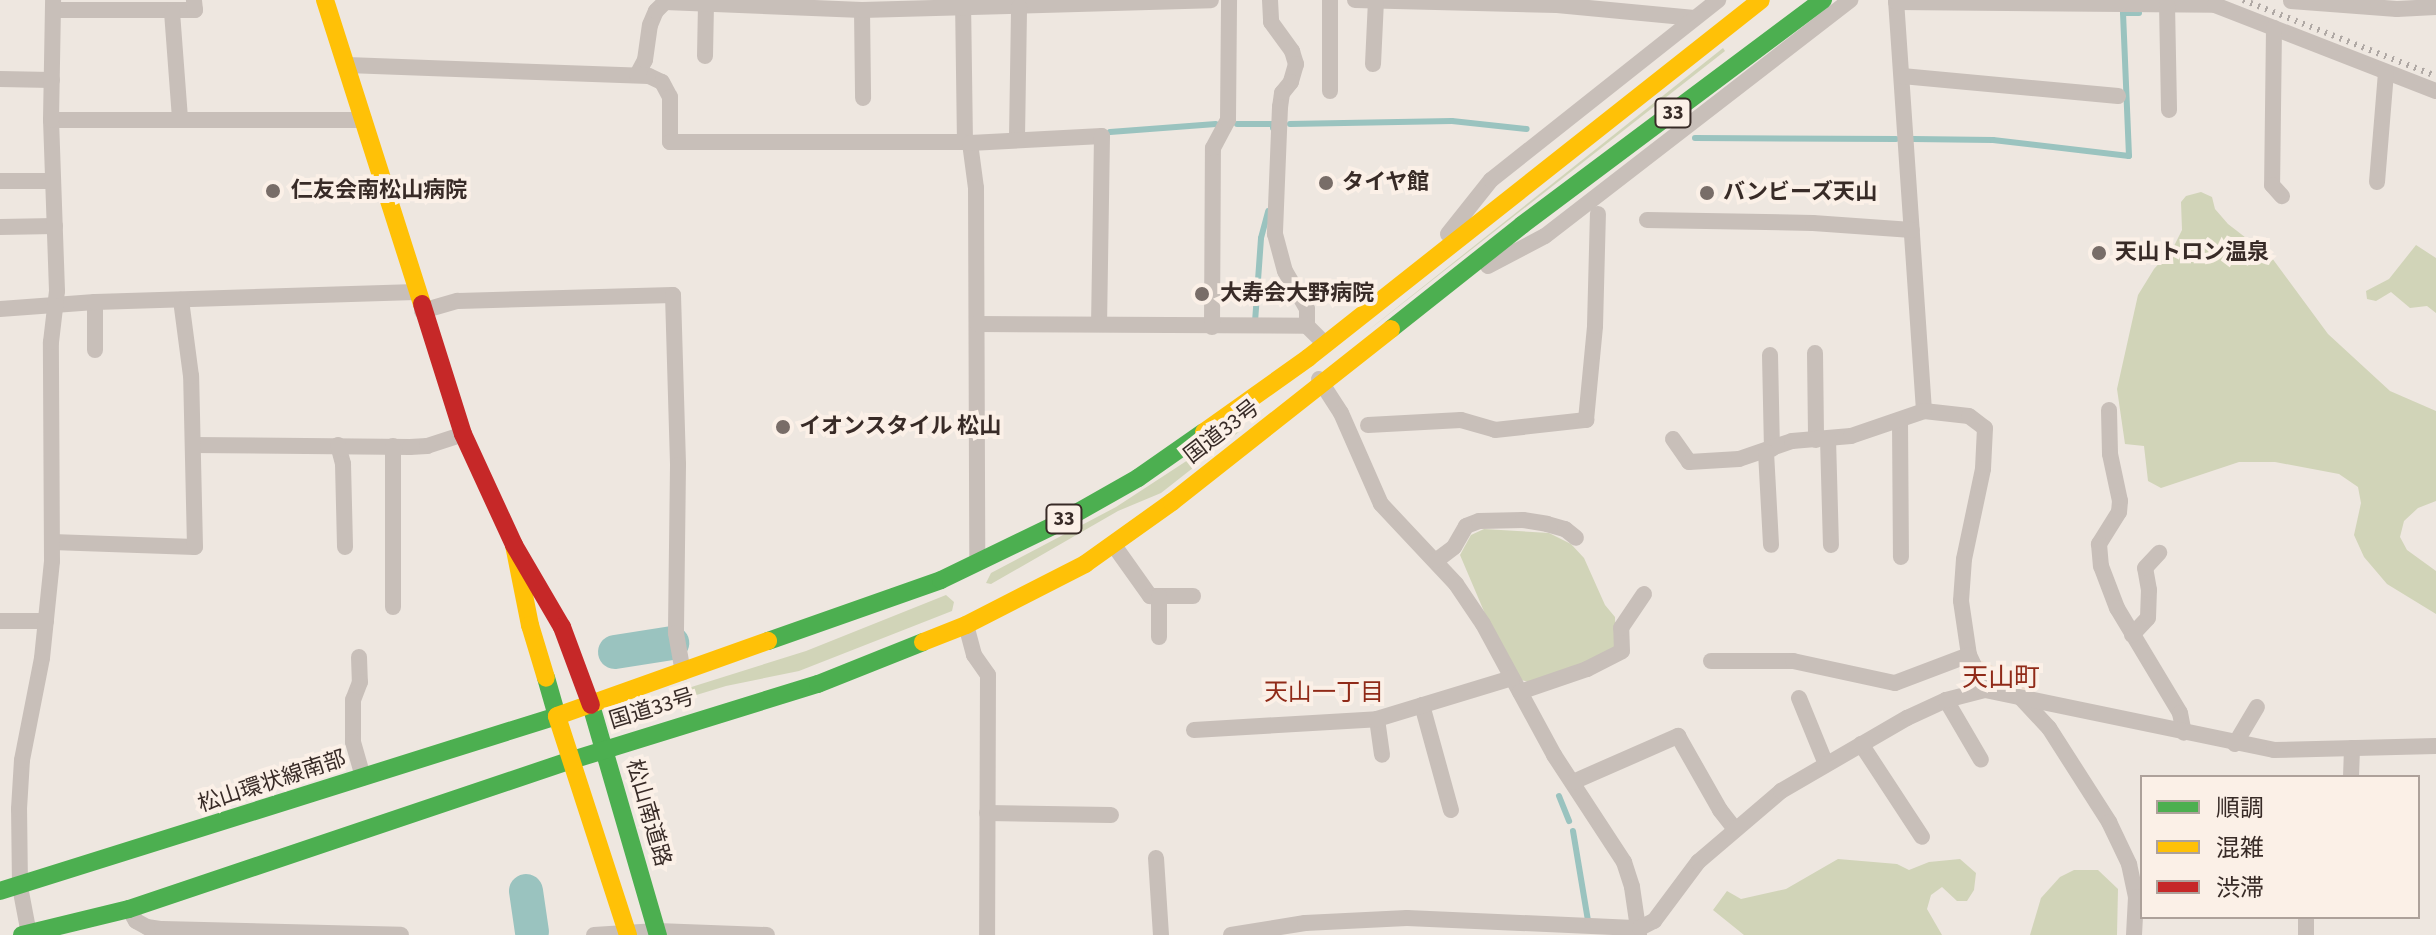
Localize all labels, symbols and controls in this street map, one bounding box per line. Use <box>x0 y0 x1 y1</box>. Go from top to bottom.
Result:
road number: 33 <box>1653 97 1693 129</box>
place label: タイヤ館 <box>1342 170 1430 196</box>
marker: タイヤ館 <box>1317 174 1335 192</box>
place label: 仁友会南松山病院 <box>291 178 467 204</box>
marker: 仁友会南松山病院 <box>262 180 284 202</box>
place label: バンビーズ天山 <box>1723 180 1877 206</box>
marker: バンビーズ天山 <box>1698 184 1716 202</box>
place label: 天山トロン温泉 <box>2115 240 2269 266</box>
marker: 天山トロン温泉 <box>2090 244 2108 262</box>
place label: 大寿会大野病院 <box>1220 281 1374 307</box>
marker: 大寿会大野病院 <box>1191 283 1213 305</box>
street label: 国道33号 <box>1179 395 1265 469</box>
place label: イオンスタイル 松山 <box>799 414 1001 440</box>
marker: イオンスタイル 松山 <box>774 418 792 436</box>
road number: 33 <box>1044 503 1084 535</box>
district label: 天山町 <box>1962 662 2040 694</box>
district label: 天山一丁目 <box>1264 679 1384 707</box>
street label: 国道33号 <box>606 684 698 734</box>
street label: 松山環状線南部 <box>195 746 349 818</box>
street label: 松山南道路 <box>620 756 676 870</box>
legend <box>2140 775 2420 919</box>
text: 順調 <box>2216 791 2264 826</box>
text: 混雑 <box>2216 831 2264 866</box>
text: 渋滞 <box>2216 871 2264 906</box>

